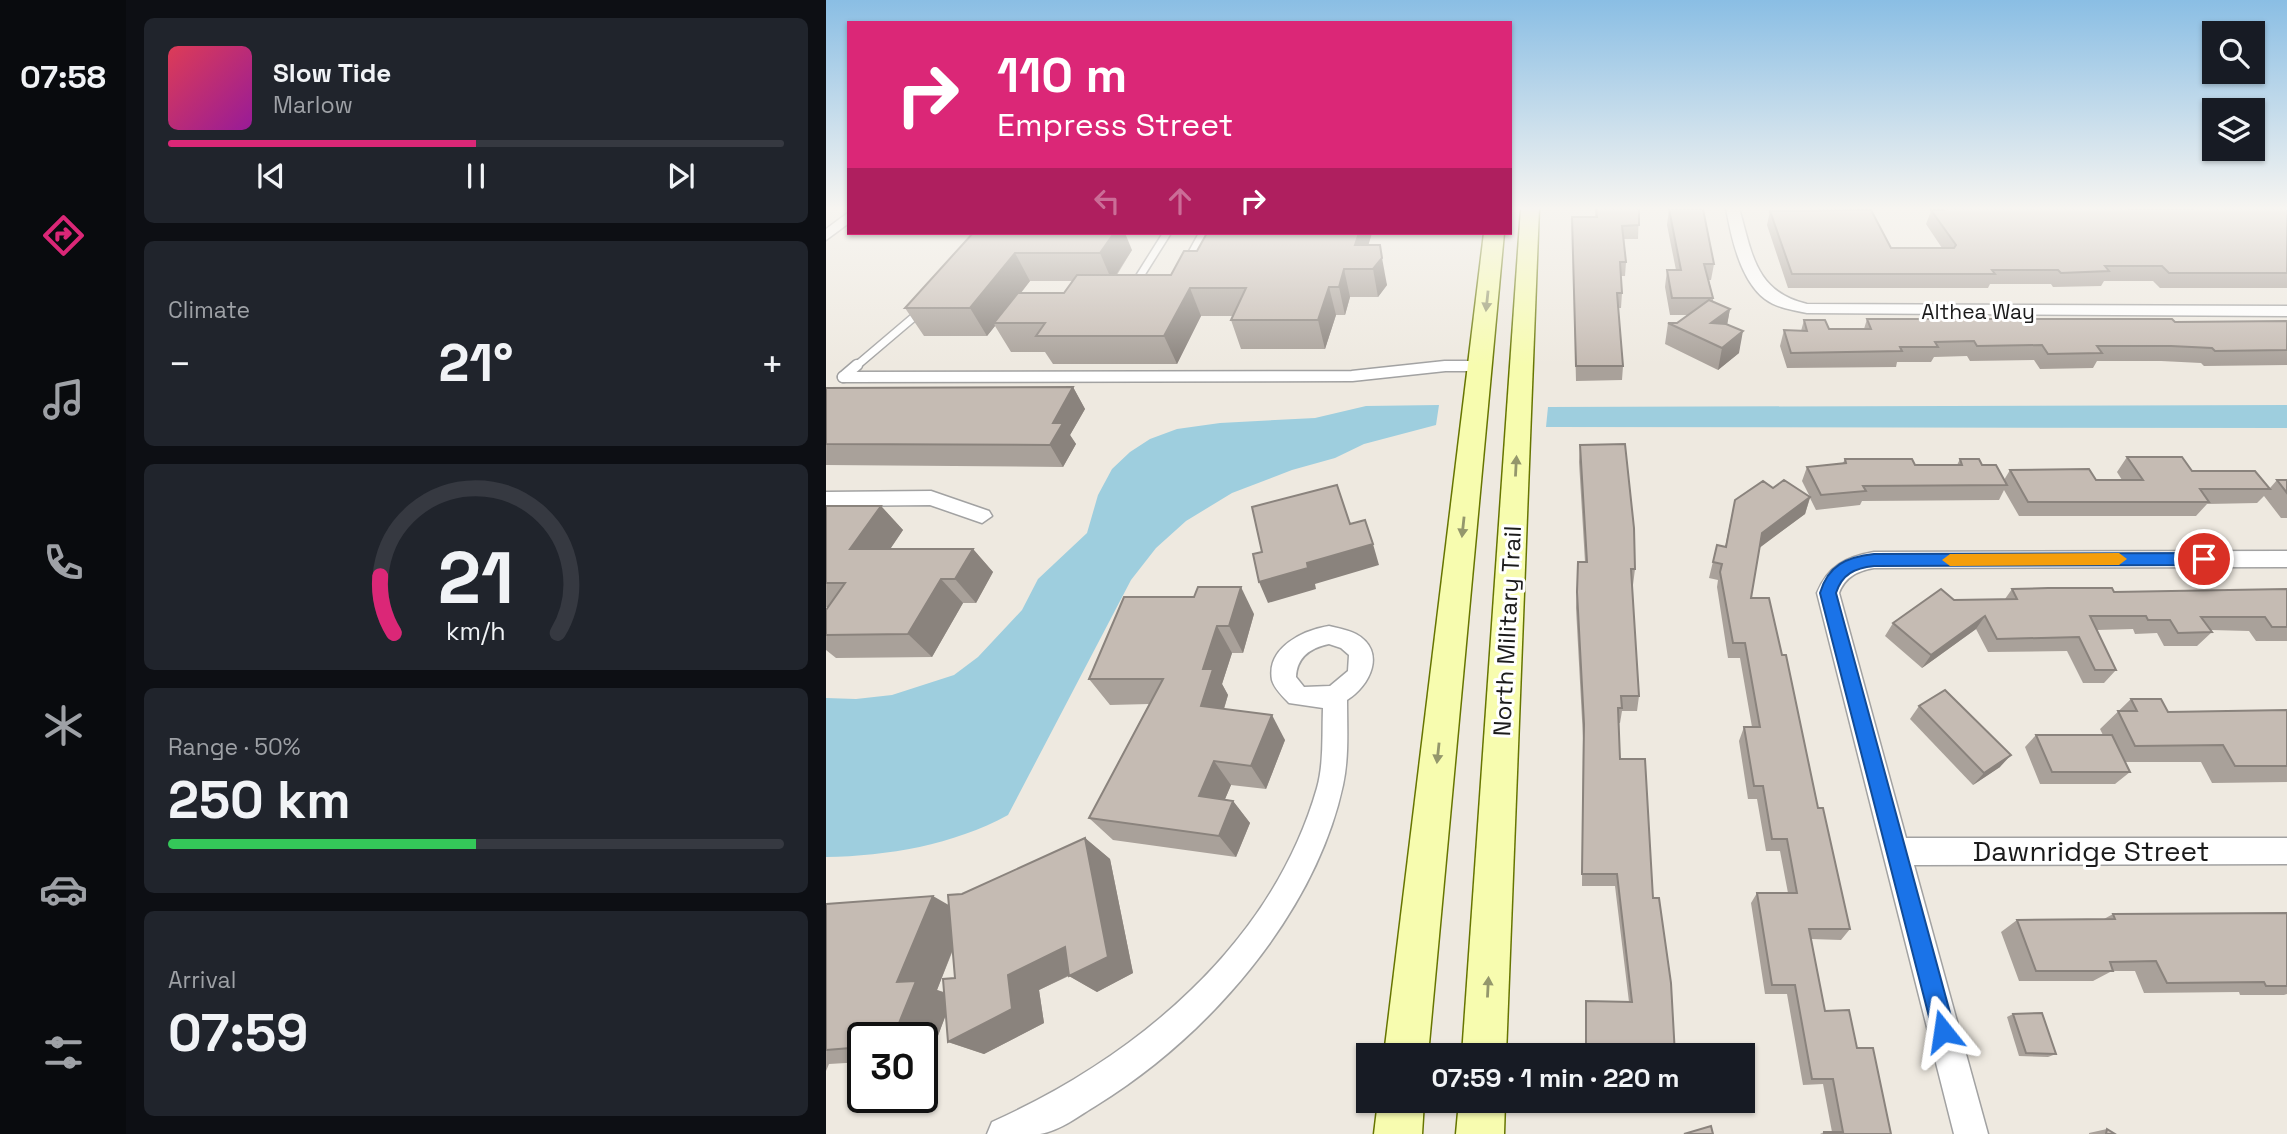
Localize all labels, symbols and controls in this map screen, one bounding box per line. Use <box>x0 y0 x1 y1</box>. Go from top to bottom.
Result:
map controls <box>2202 21 2265 161</box>
button: search <box>2202 21 2265 84</box>
text: 110 m <box>997 44 1127 106</box>
icon: right <box>882 49 973 140</box>
text: Slow Tide <box>273 56 391 90</box>
text: 07:58 <box>20 57 106 97</box>
text: Marlow <box>273 90 353 120</box>
button: layers <box>2202 98 2265 161</box>
text: Empress Street <box>997 105 1233 145</box>
icon: previous <box>252 157 290 195</box>
icon: pause <box>457 157 495 195</box>
icon: next <box>662 157 700 195</box>
icon: left <box>1088 182 1126 220</box>
icon: ahead <box>1161 182 1199 220</box>
icon: right <box>1234 182 1272 220</box>
icon: directions <box>39 211 88 260</box>
one-way arrow <box>1481 290 1492 312</box>
text: Climate <box>168 295 250 325</box>
street label: Althea Way <box>1921 298 2035 325</box>
text: 21° <box>439 330 513 396</box>
text: − <box>168 340 192 388</box>
text: + <box>760 340 784 388</box>
icon: music <box>39 375 88 424</box>
one-way arrow <box>1510 455 1521 477</box>
one-way arrow <box>1457 516 1468 538</box>
street label: North Military Trail <box>1486 525 1528 737</box>
pin <box>2174 529 2234 589</box>
text: 21 <box>438 531 514 624</box>
icon: phone <box>39 538 88 587</box>
icon: arrive <box>2185 540 2223 578</box>
text: km/h <box>446 615 506 647</box>
icon: climate <box>39 701 88 750</box>
text: Range · 50% <box>168 732 301 762</box>
one-way arrow <box>1433 742 1444 764</box>
text: 250 km <box>168 767 351 833</box>
street label: Dawnridge Street <box>1973 833 2209 869</box>
icon: car <box>39 865 88 914</box>
text: Arrival <box>168 965 236 995</box>
one-way arrow <box>1482 976 1493 998</box>
position arrow <box>1906 994 1980 1068</box>
text: 07:59 <box>168 1000 308 1066</box>
speed limit sign: 30 <box>847 1022 938 1113</box>
icon: filters <box>39 1028 88 1077</box>
text: 07:59 · 1 min · 220 m <box>1432 1061 1679 1095</box>

